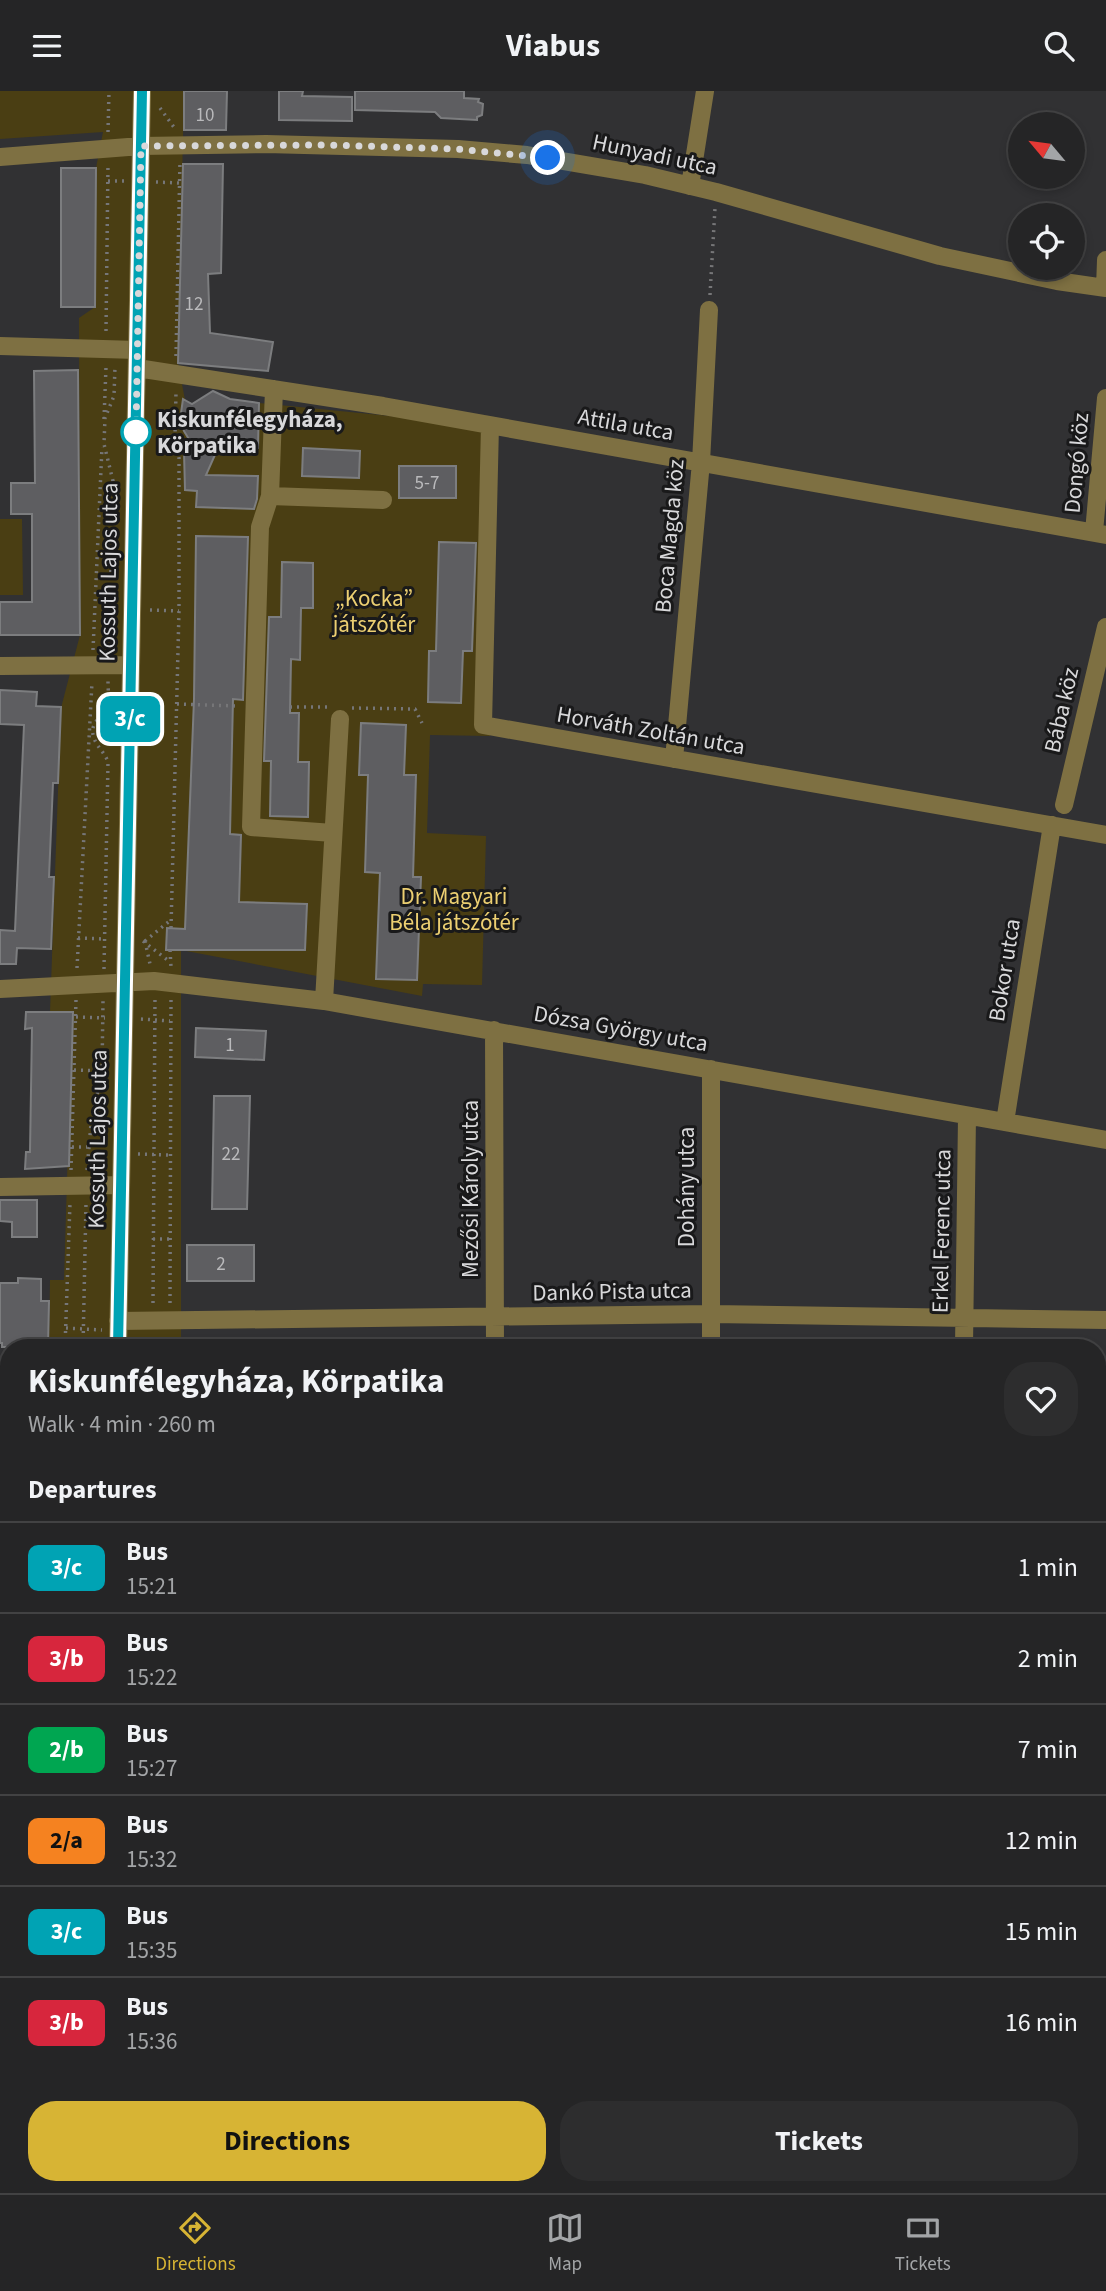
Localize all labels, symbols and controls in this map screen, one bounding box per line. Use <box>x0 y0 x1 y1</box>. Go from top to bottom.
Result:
text: Viabus <box>506 23 600 69</box>
icon: menu <box>28 27 66 65</box>
icon: search <box>1040 27 1078 65</box>
house number: 10 <box>196 102 214 129</box>
north arrow <box>1008 112 1085 189</box>
map controls <box>1008 112 1085 280</box>
street label: Hunyadi utca <box>589 125 720 184</box>
your location <box>530 140 565 175</box>
button: locate <box>1008 203 1085 280</box>
house number: 12 <box>185 291 203 318</box>
street label: Attila utca <box>575 400 676 449</box>
place label: Kiskunfélegyháza, Körpatika <box>157 403 343 462</box>
street label: Dongó köz <box>1056 411 1097 515</box>
marker: Kiskunfélegyháza, Körpatika <box>121 417 151 447</box>
street label: Boca Magda köz <box>646 458 693 614</box>
house number: 5-7 <box>415 470 439 497</box>
street label: Kossuth Lajos utca <box>90 482 127 662</box>
park label: „Kocka” játszótér <box>332 582 416 641</box>
street label: Bába köz <box>1036 664 1087 756</box>
line badge: 3/c <box>90 696 170 742</box>
street label: Horváth Zoltán utca <box>554 698 748 763</box>
text: 3/c <box>114 701 146 736</box>
park label: Dr. Magyari Béla játszótér <box>389 880 520 939</box>
street label: Bokor utca <box>980 916 1029 1024</box>
street label: Dózsa György utca <box>531 997 711 1060</box>
house number: 1 <box>225 1032 235 1059</box>
street label: Kossuth Lajos utca <box>79 1049 116 1229</box>
street label: Mezősi Károly utca <box>454 1100 487 1278</box>
street label: Dohány utca <box>670 1127 703 1247</box>
house number: 22 <box>222 1141 240 1168</box>
street label: Erkel Ferenc utca <box>924 1149 959 1313</box>
house number: 2 <box>216 1251 226 1278</box>
street label: Dankó Pista utca <box>532 1274 692 1309</box>
text: Kiskunfélegyháza, Körpatika <box>28 1358 445 1405</box>
button: heart <box>1004 1362 1078 1436</box>
text: Walk · 4 min · 260 m <box>28 1408 216 1441</box>
text: Departures <box>28 1471 156 1508</box>
text: Bus <box>126 1533 168 1570</box>
text: 1 min <box>1018 1549 1078 1586</box>
text: 3/c <box>51 1550 82 1585</box>
text: 15:21 <box>126 1570 177 1603</box>
text: Bus <box>126 1624 168 1661</box>
text: 2 min <box>1018 1640 1078 1677</box>
text: 3/b <box>49 1641 84 1676</box>
text: 15:22 <box>126 1661 177 1694</box>
text: Bus <box>126 1715 168 1752</box>
text: 7 min <box>1018 1731 1078 1768</box>
text: 2/b <box>49 1732 84 1767</box>
text: 15:27 <box>126 1752 177 1785</box>
text: Bus <box>126 1806 168 1843</box>
text: 12 min <box>1005 1822 1078 1859</box>
text: 2/a <box>50 1823 83 1858</box>
text: 15:32 <box>126 1843 177 1876</box>
text: Bus <box>126 1897 168 1934</box>
text: 15 min <box>1005 1913 1078 1950</box>
text: 3/c <box>51 1914 82 1949</box>
text: 15:35 <box>126 1934 177 1967</box>
text: Bus <box>126 1988 168 2025</box>
text: 16 min <box>1005 2004 1078 2041</box>
text: 3/b <box>49 2005 84 2040</box>
text: 15:36 <box>126 2025 177 2058</box>
button: Directions <box>28 2101 546 2181</box>
button: Tickets <box>560 2101 1078 2181</box>
tab: Directions <box>155 2209 236 2278</box>
tab: Map <box>546 2209 584 2278</box>
tab: Tickets <box>895 2209 951 2278</box>

